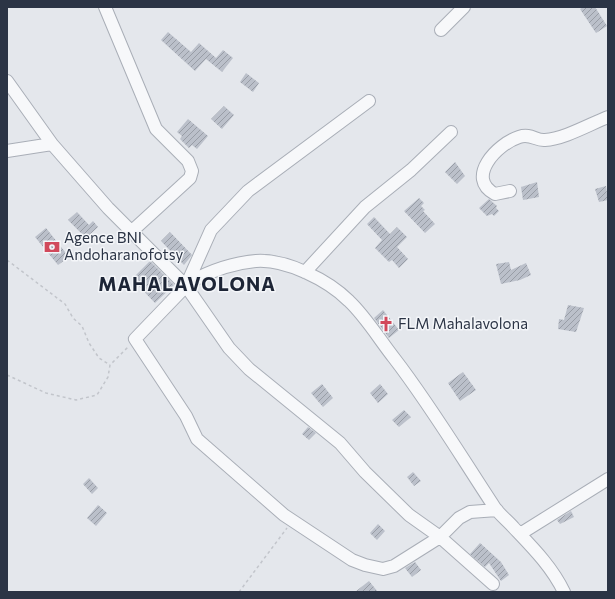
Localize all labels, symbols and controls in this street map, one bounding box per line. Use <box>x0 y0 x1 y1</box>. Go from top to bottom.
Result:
place label: Agence BNI Andoharanofotsy <box>64 228 183 263</box>
bank icon: Agence BNI Andoharanofotsy <box>43 238 61 256</box>
district label: MAHALAVOLONA <box>98 272 276 295</box>
place label: FLM Mahalavolona <box>398 314 528 332</box>
church icon: FLM Mahalavolona <box>377 315 395 333</box>

